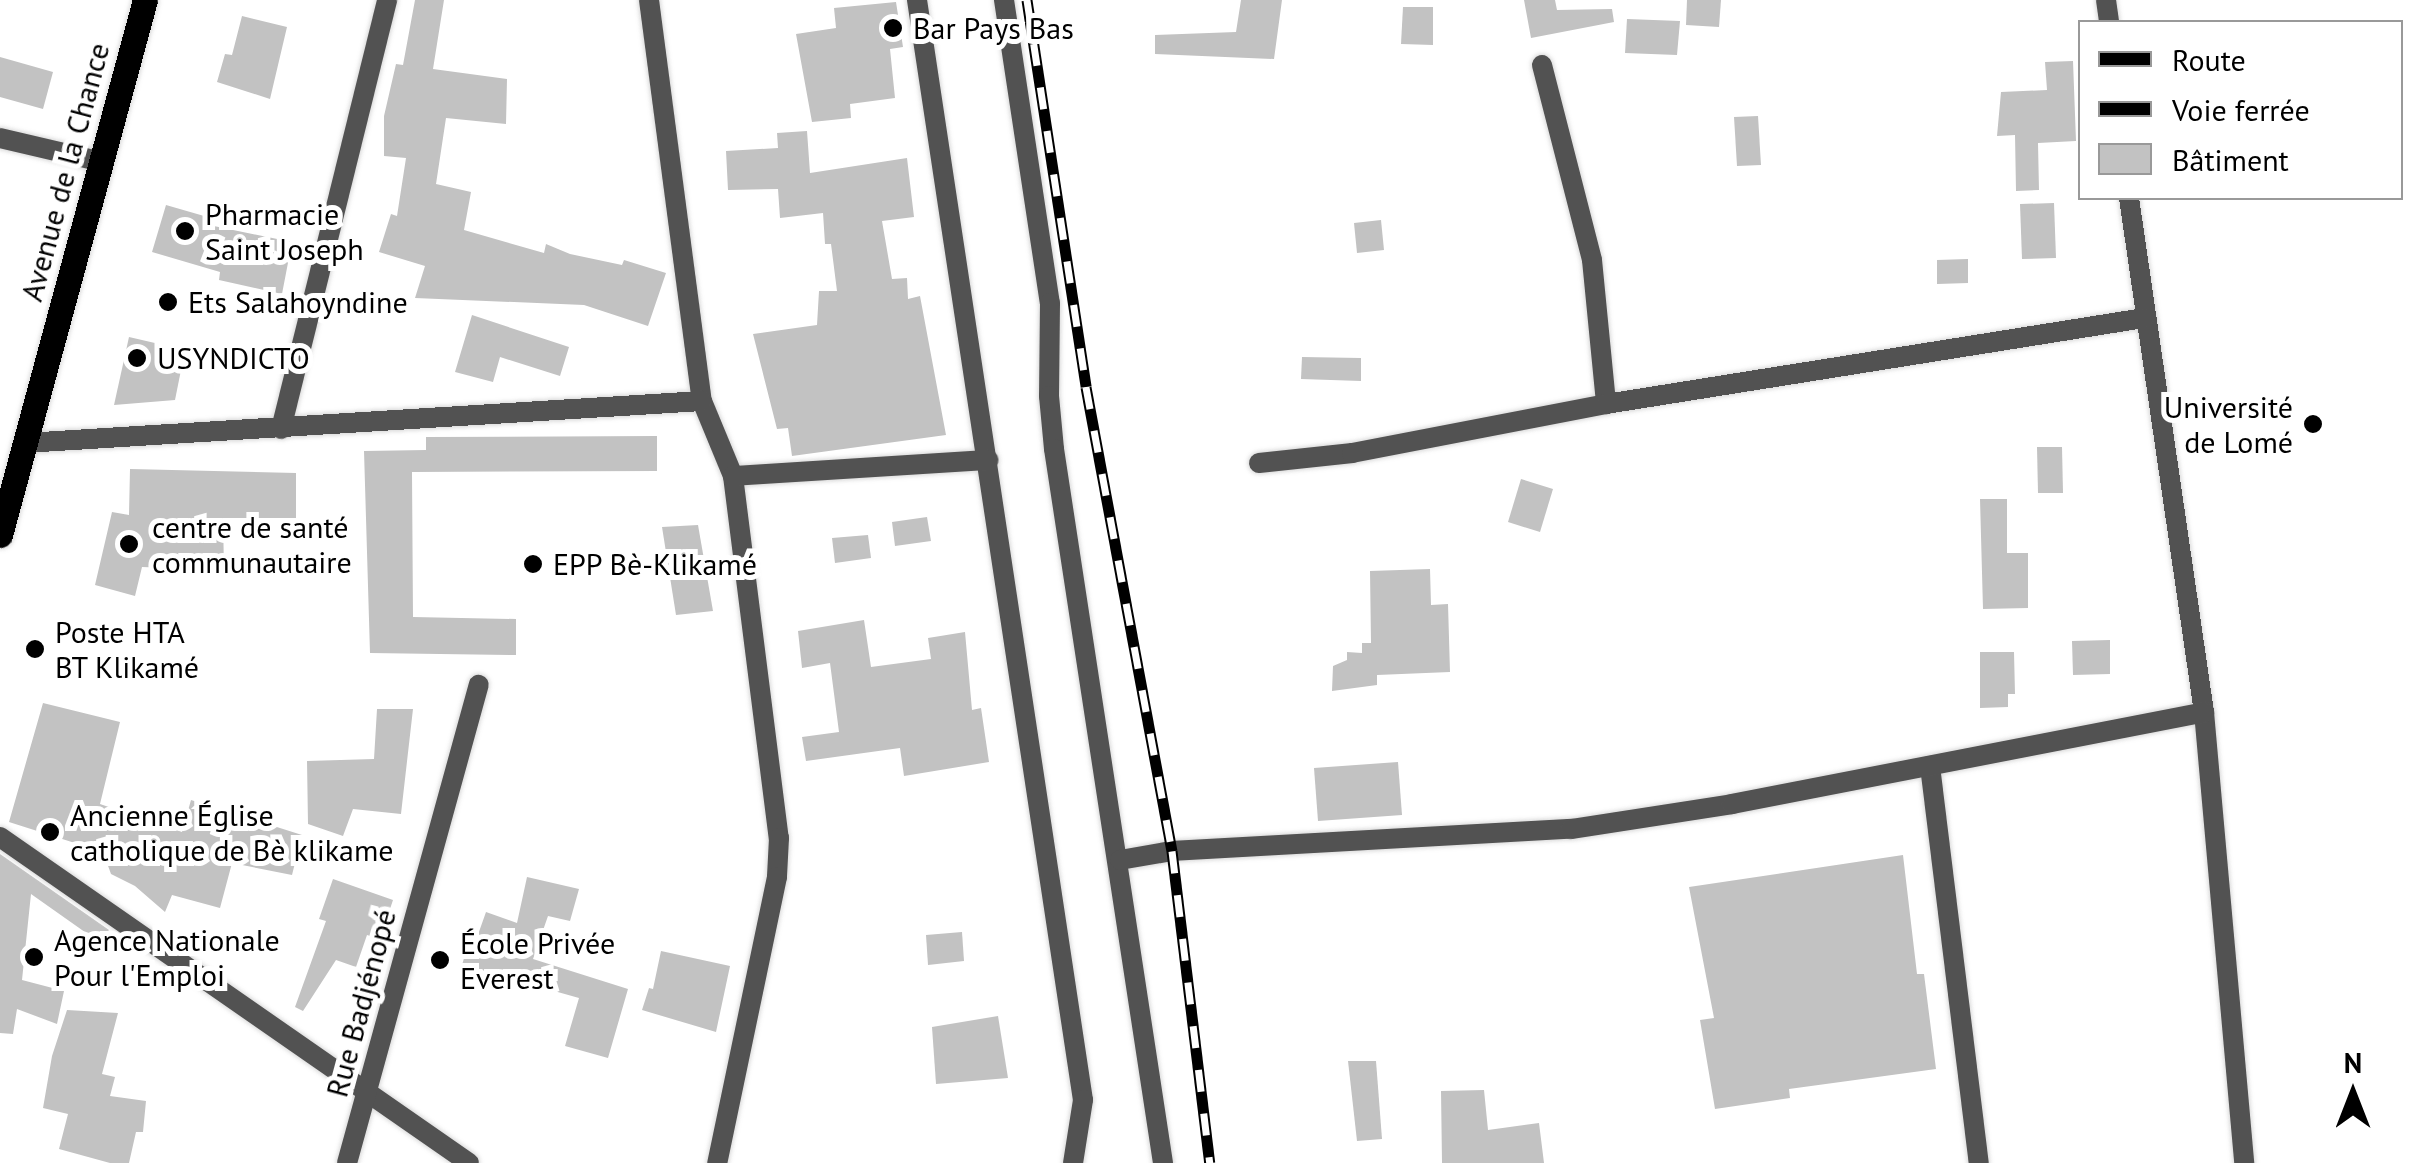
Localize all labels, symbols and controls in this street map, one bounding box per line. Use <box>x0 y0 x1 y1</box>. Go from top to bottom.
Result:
place label: Bar Pays Bas <box>913 10 1074 46</box>
marker: Bar Pays Bas <box>882 17 904 39</box>
legend <box>2078 20 2403 200</box>
street label: Avenue de la Chance <box>13 39 117 305</box>
text: Route <box>2172 40 2246 79</box>
text: Voie ferrée <box>2172 90 2310 129</box>
text: Bâtiment <box>2172 140 2289 179</box>
place label: Pharmacie Saint Joseph <box>205 196 364 266</box>
marker: Pharmacie Saint Joseph <box>174 220 196 242</box>
place label: Ets Salahoyndine <box>188 284 408 320</box>
marker: Ets Salahoyndine <box>157 291 179 313</box>
place label: USYNDICTO <box>157 340 310 376</box>
marker: USYNDICTO <box>126 347 148 369</box>
place label: Université de Lomé <box>2164 389 2293 460</box>
marker: Université de Lomé <box>2302 413 2324 435</box>
place label: centre de santé communautaire <box>152 509 352 580</box>
marker: centre de santé communautaire <box>116 531 142 557</box>
place label: EPP Bè-Klikamé <box>553 546 758 582</box>
marker: EPP Bè-Klikamé <box>522 553 544 575</box>
place label: Poste HTA BT Klikamé <box>55 614 200 684</box>
marker: Poste HTA BT Klikamé <box>24 638 46 660</box>
place label: Ancienne Église catholique de Bè klikame <box>70 797 394 868</box>
marker: Ancienne Église catholique de Bè klikame <box>39 821 61 843</box>
street label: Rue Badjénopé <box>319 905 403 1101</box>
place label: Agence Nationale Pour l'Emploi <box>54 922 280 992</box>
place label: École Privée Everest <box>460 925 615 996</box>
marker: Agence Nationale Pour l'Emploi <box>23 946 45 968</box>
marker: École Privée Everest <box>429 949 451 971</box>
north arrow <box>2303 1043 2403 1143</box>
text: N <box>2344 1044 2362 1081</box>

